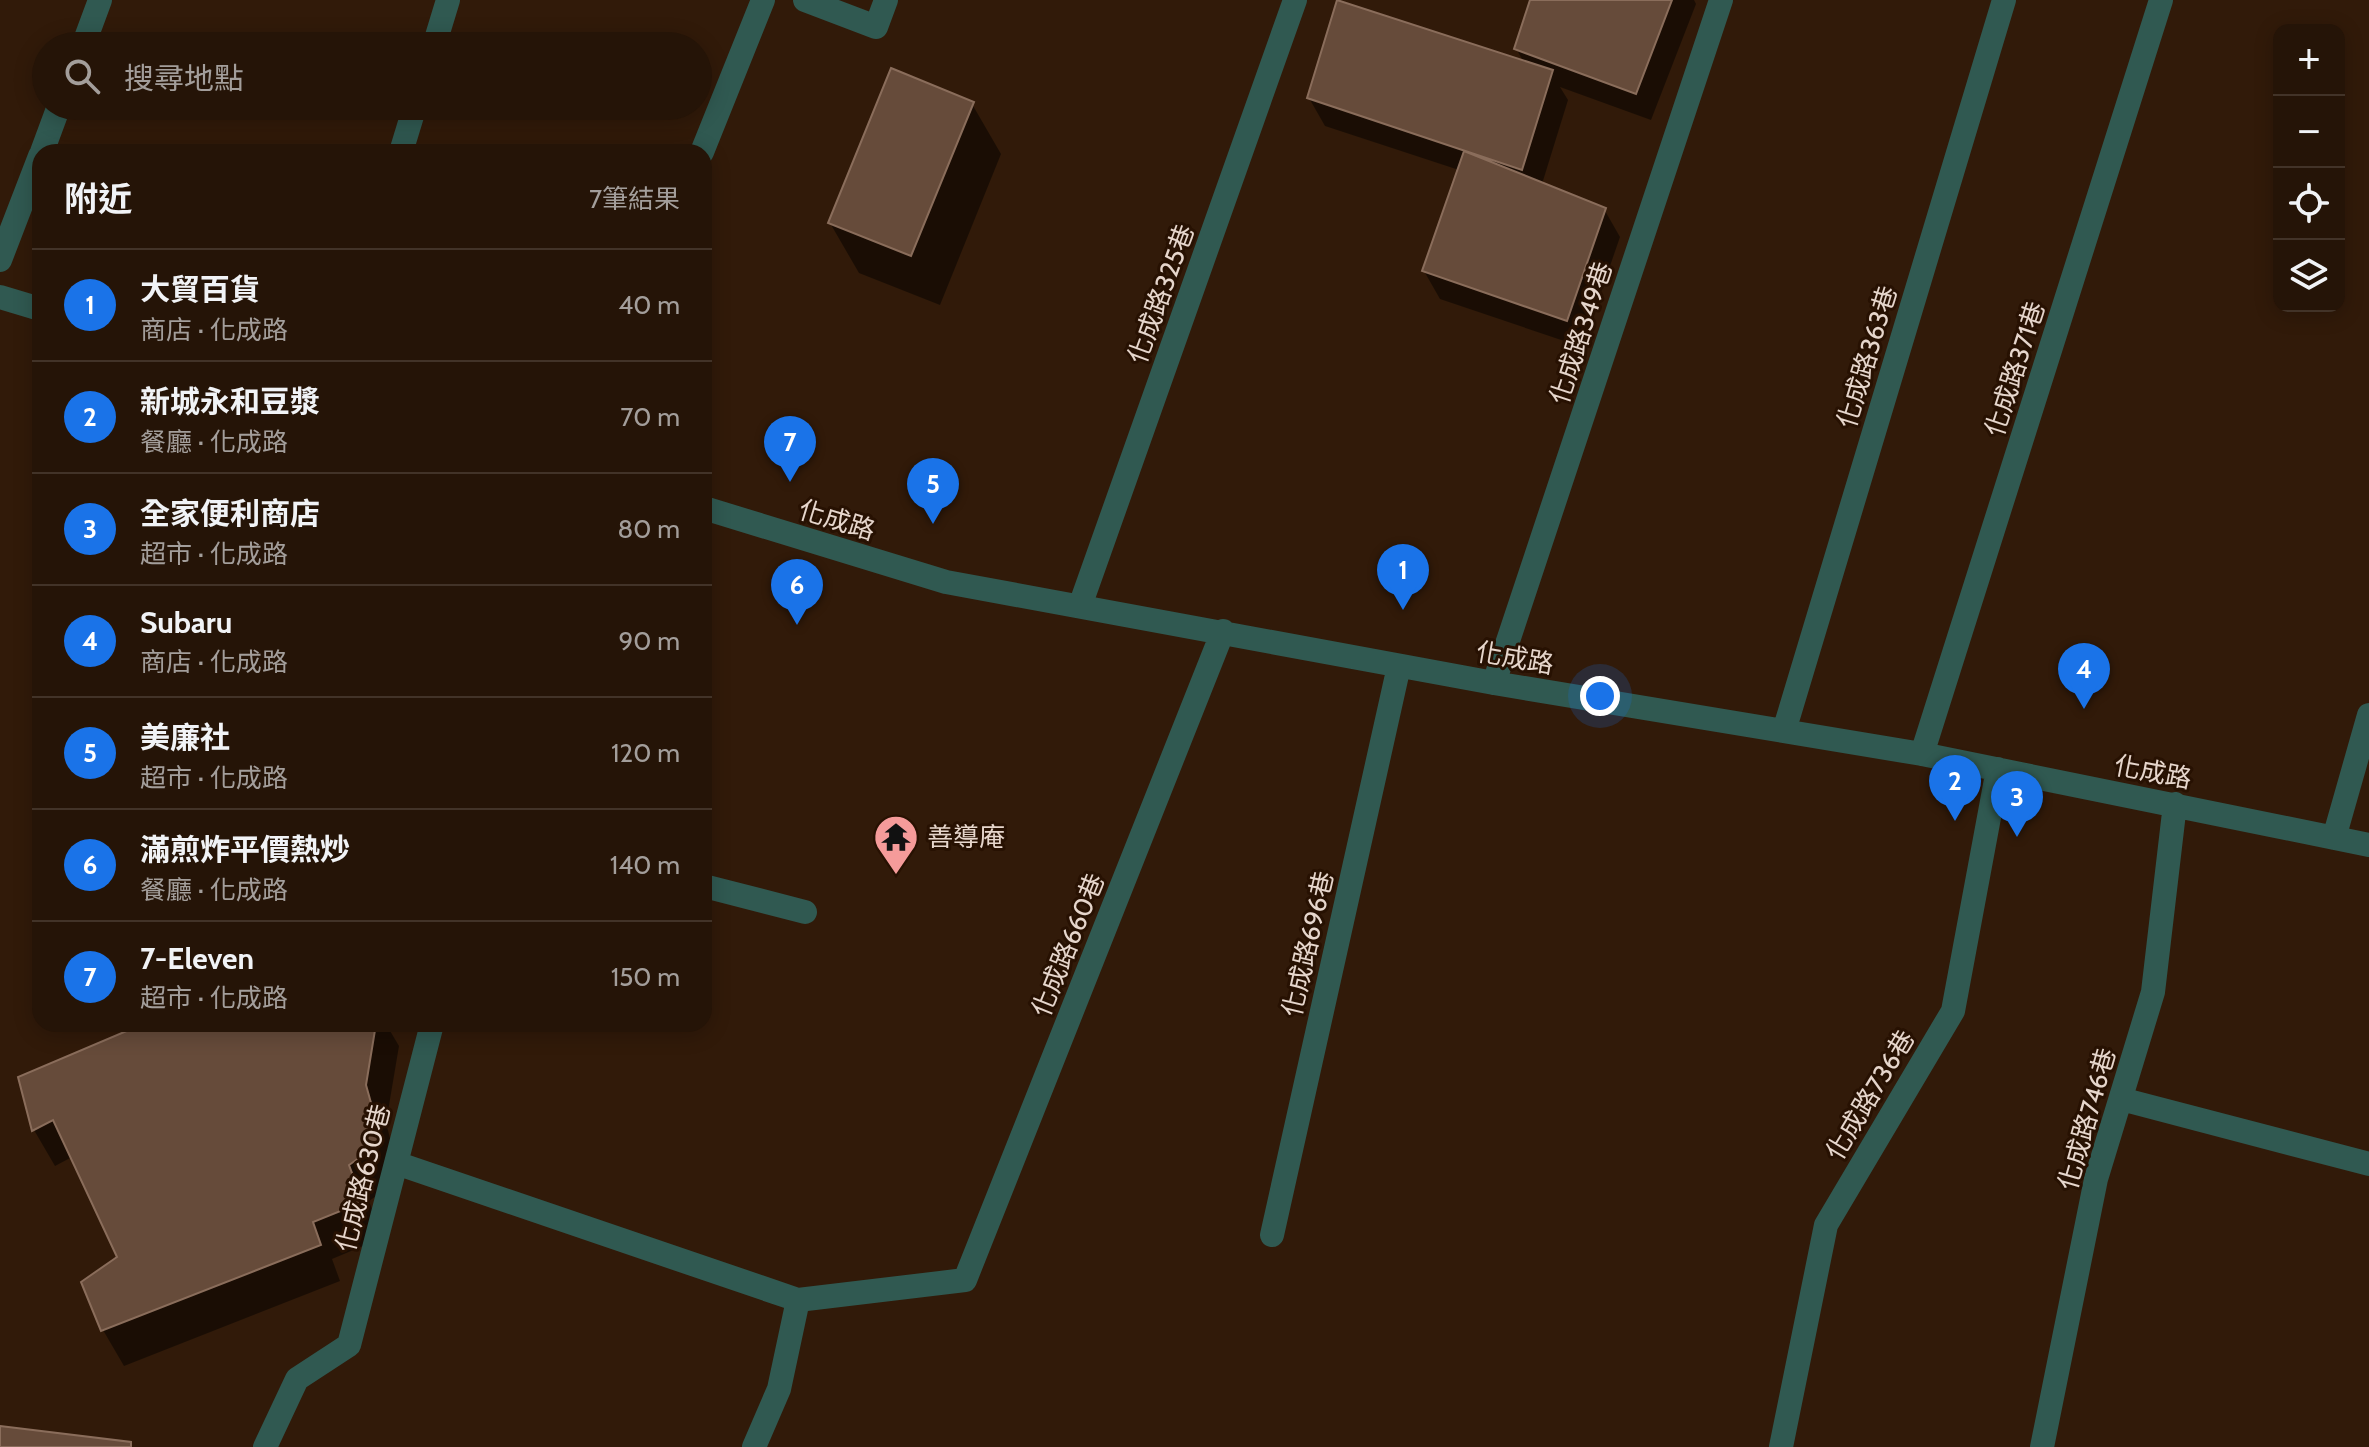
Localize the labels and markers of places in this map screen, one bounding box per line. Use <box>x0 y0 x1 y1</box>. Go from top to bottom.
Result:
pin: 7 <box>764 416 816 482</box>
pin: 5 <box>907 458 959 524</box>
pin: 1 <box>1377 544 1429 610</box>
pin: 6 <box>771 559 823 625</box>
pin: 4 <box>2058 643 2110 709</box>
pin: 2 <box>1929 755 1981 821</box>
pin: 3 <box>1991 771 2043 837</box>
temple icon: 善導庵 <box>872 813 920 876</box>
place label: 善導庵 <box>927 821 1005 853</box>

